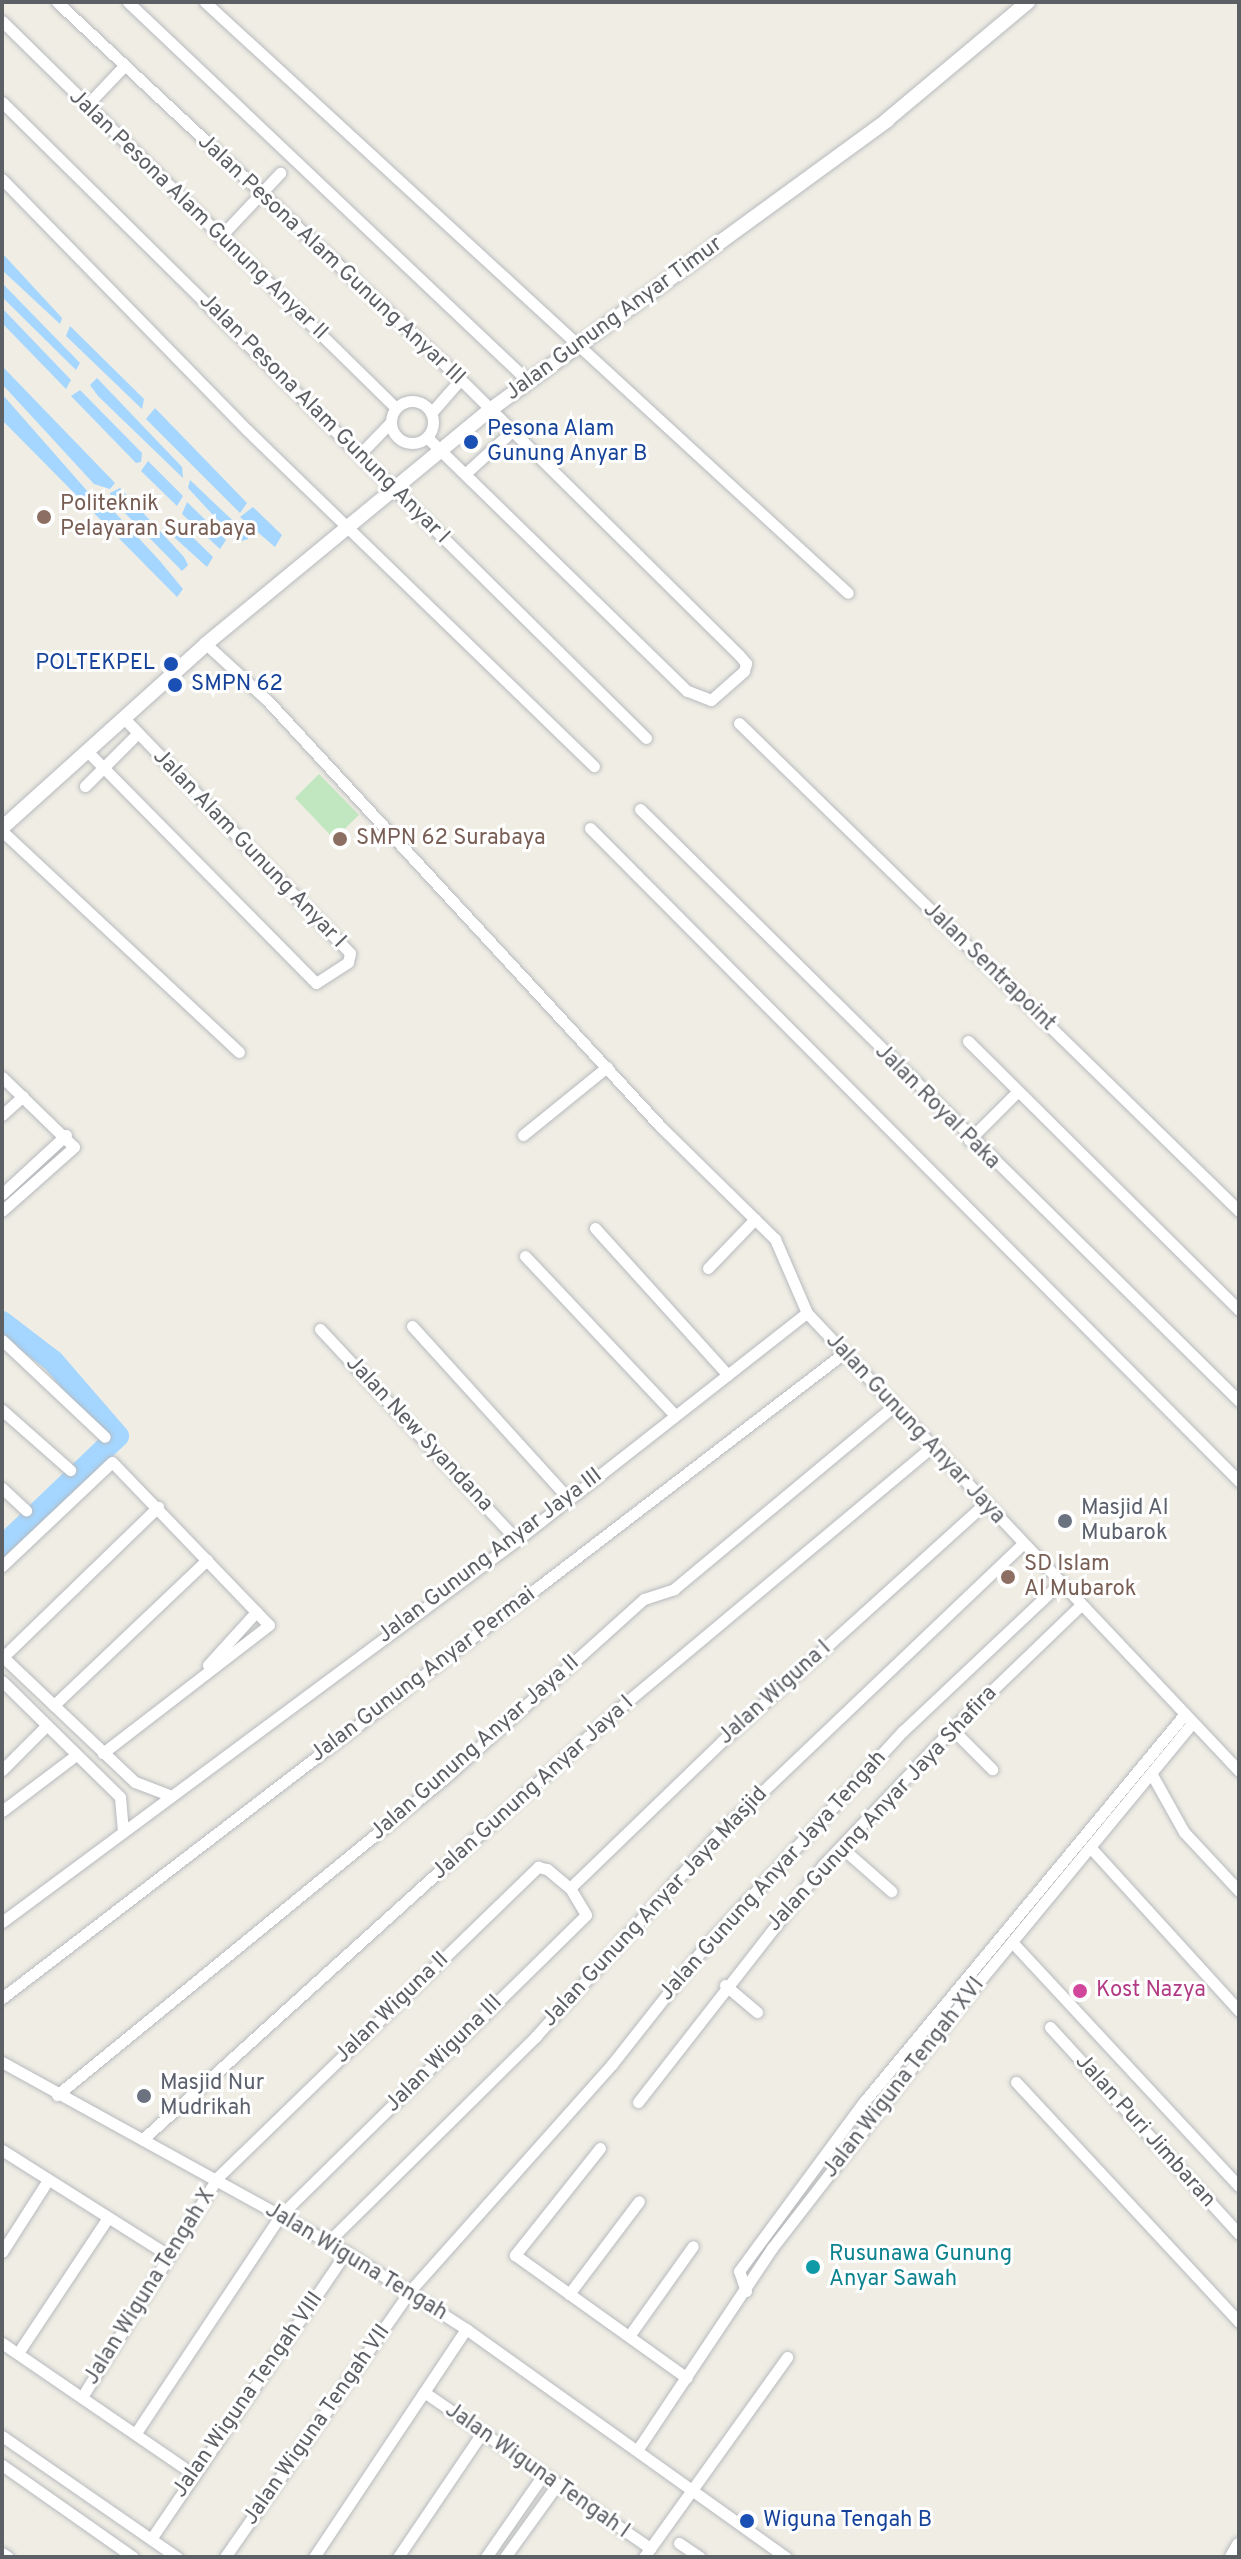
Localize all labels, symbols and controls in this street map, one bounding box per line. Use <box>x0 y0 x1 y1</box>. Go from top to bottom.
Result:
street label: Jalan Pesona Alam Gunung Anyar II <box>62 83 334 347</box>
street label: Jalan Pesona Alam Gunung Anyar III <box>191 128 471 392</box>
street label: Jalan Gunung Anyar Timur <box>500 231 728 407</box>
street label: Jalan Pesona Alam Gunung Anyar I <box>193 288 455 550</box>
place label: Pesona Alam Gunung Anyar B <box>487 416 648 468</box>
marker: Pesona Alam Gunung Anyar B <box>462 433 480 451</box>
place label: Politeknik Pelayaran Surabaya <box>60 491 256 542</box>
marker: Politeknik Pelayaran Surabaya <box>35 508 53 526</box>
place label: POLTEKPEL <box>35 651 155 677</box>
marker: POLTEKPEL <box>162 655 180 673</box>
place label: SMPN 62 <box>191 672 283 698</box>
marker: SMPN 62 <box>166 676 184 694</box>
street label: Jalan Alam Gunung Anyar I <box>146 743 352 955</box>
place label: SMPN 62 Surabaya <box>356 826 546 852</box>
marker: SMPN 62 Surabaya <box>331 830 349 848</box>
street label: Jalan Sentrapoint <box>917 897 1061 1037</box>
street label: Jalan Royal Paka <box>869 1039 1005 1175</box>
street label: Jalan Gunung Anyar Jaya <box>819 1328 1011 1530</box>
street label: Jalan New Syandana <box>340 1351 498 1517</box>
street label: Jalan Gunung Anyar Jaya III <box>372 1463 608 1649</box>
place label: Masjid Al Mubarok <box>1081 1495 1169 1546</box>
marker: Masjid Al Mubarok <box>1056 1512 1074 1530</box>
place label: SD Islam Al Mubarok <box>1024 1551 1136 1602</box>
marker: SD Islam Al Mubarok <box>999 1568 1017 1586</box>
street label: Jalan Gunung Anyar Permai <box>305 1581 541 1769</box>
street label: Jalan Wiguna I <box>713 1635 837 1751</box>
street label: Jalan Gunung Anyar Jaya II <box>365 1650 585 1846</box>
street label: Jalan Gunung Anyar Jaya Shafira <box>761 1680 1003 1938</box>
street label: Jalan Gunung Anyar Jaya I <box>426 1690 640 1886</box>
street label: Jalan Gunung Anyar Jaya Tengah <box>653 1745 893 2007</box>
street label: Jalan Gunung Anyar Jaya Masjid <box>536 1781 774 2033</box>
street label: Jalan Wiguna II <box>329 1947 455 2069</box>
street label: Jalan Wiguna Tengah XVI <box>817 1972 991 2184</box>
place label: Kost Nazya <box>1096 1978 1206 2004</box>
marker: Kost Nazya <box>1071 1982 1089 2000</box>
street label: Jalan Wiguna III <box>380 1990 508 2118</box>
street label: Jalan Puri Jimbaran <box>1069 2049 1221 2213</box>
place label: Masjid Nur Mudrikah <box>160 2070 264 2122</box>
marker: Masjid Nur Mudrikah <box>135 2087 153 2105</box>
street label: Jalan Wiguna Tengah X <box>79 2184 221 2390</box>
street label: Jalan Wiguna Tengah <box>260 2197 452 2327</box>
place label: Rusunawa Gunung Anyar Sawah <box>829 2241 1012 2292</box>
marker: Rusunawa Gunung Anyar Sawah <box>804 2258 822 2276</box>
street label: Jalan Wiguna Tengah VIII <box>166 2286 330 2504</box>
street label: Jalan Wiguna Tengah VII <box>237 2319 397 2531</box>
street label: Jalan Wiguna Tengah I <box>439 2397 635 2545</box>
place label: Wiguna Tengah B <box>763 2508 933 2534</box>
marker: Wiguna Tengah B <box>738 2512 756 2530</box>

